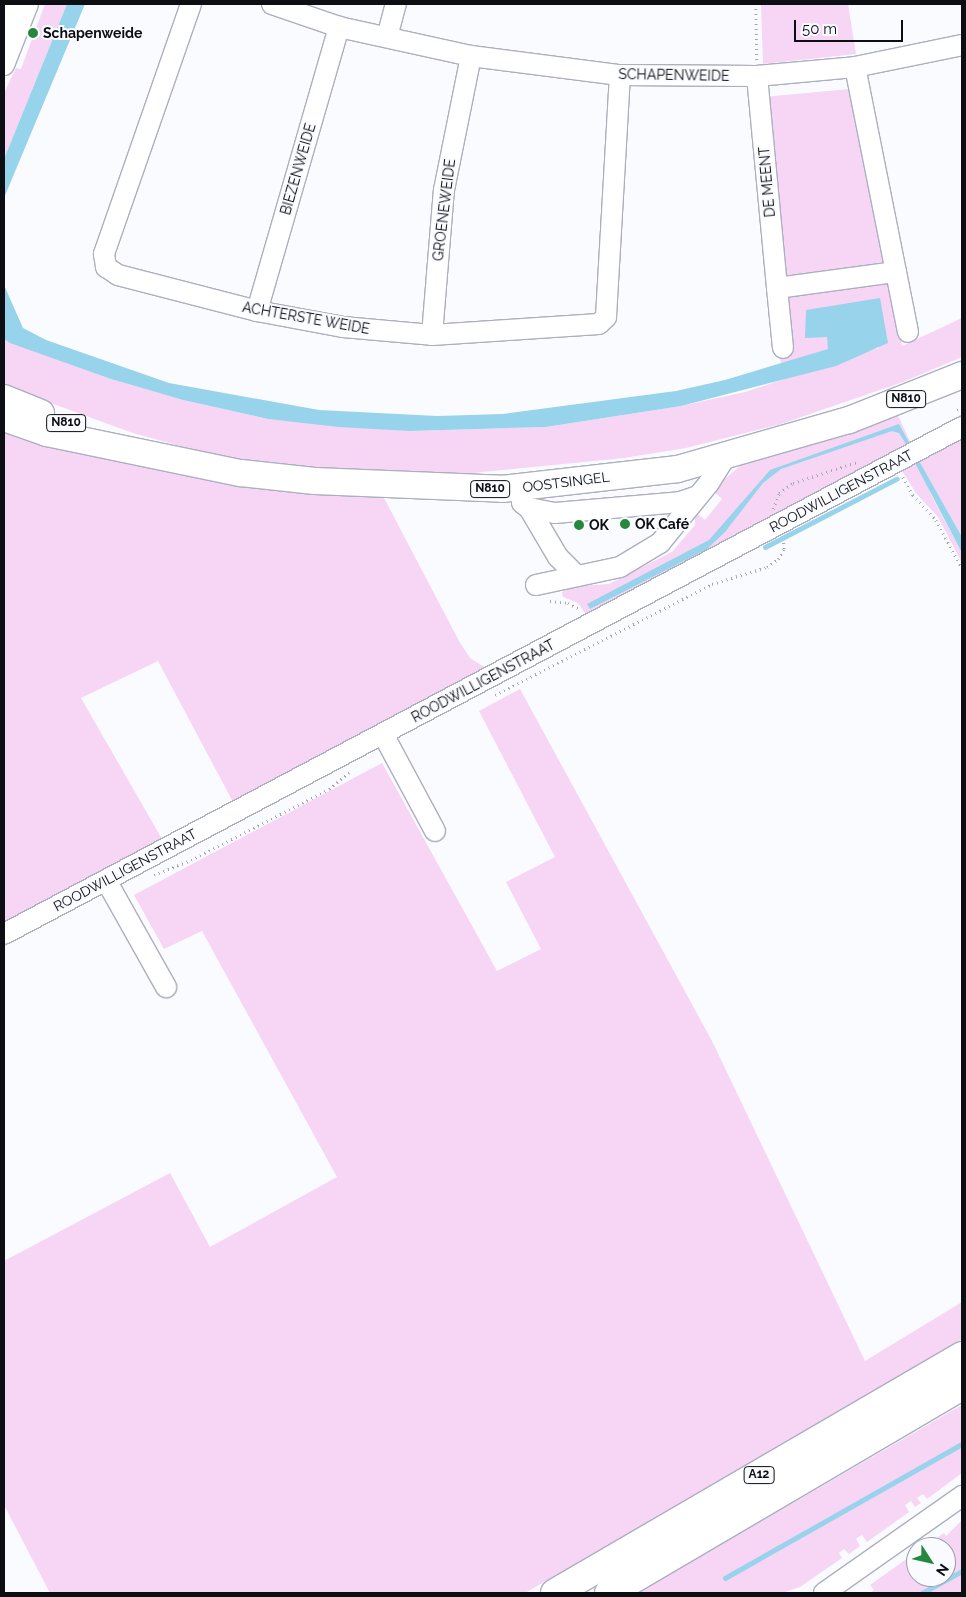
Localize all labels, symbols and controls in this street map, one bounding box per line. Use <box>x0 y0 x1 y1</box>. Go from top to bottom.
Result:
scale bar <box>796 10 905 42</box>
text: 50 m <box>802 20 837 38</box>
place label: Schapenweide <box>43 25 142 41</box>
marker: Schapenweide <box>27 27 39 39</box>
street label: SCHAPENWEIDE <box>618 66 730 84</box>
street label: BIEZENWEIDE <box>277 121 319 217</box>
street label: DE MEENT <box>756 146 778 218</box>
street label: GROENEWEIDE <box>429 158 459 262</box>
street label: ACHTERSTE WEIDE <box>241 298 371 338</box>
road number: N810 <box>886 389 926 408</box>
road number: N810 <box>46 413 86 432</box>
street label: ROODWILLIGENSTRAAT <box>767 446 915 536</box>
street label: OOSTSINGEL <box>522 468 610 496</box>
road number: N810 <box>470 479 510 498</box>
place label: OK Café <box>635 516 689 532</box>
place label: OK <box>589 517 609 533</box>
marker: OK Café <box>619 518 631 530</box>
marker: OK <box>573 519 585 531</box>
street label: ROODWILLIGENSTRAAT <box>409 636 557 726</box>
street label: ROODWILLIGENSTRAAT <box>51 825 199 915</box>
road number: A12 <box>743 1466 775 1484</box>
north arrow <box>906 1537 956 1587</box>
text: N <box>933 1561 952 1579</box>

